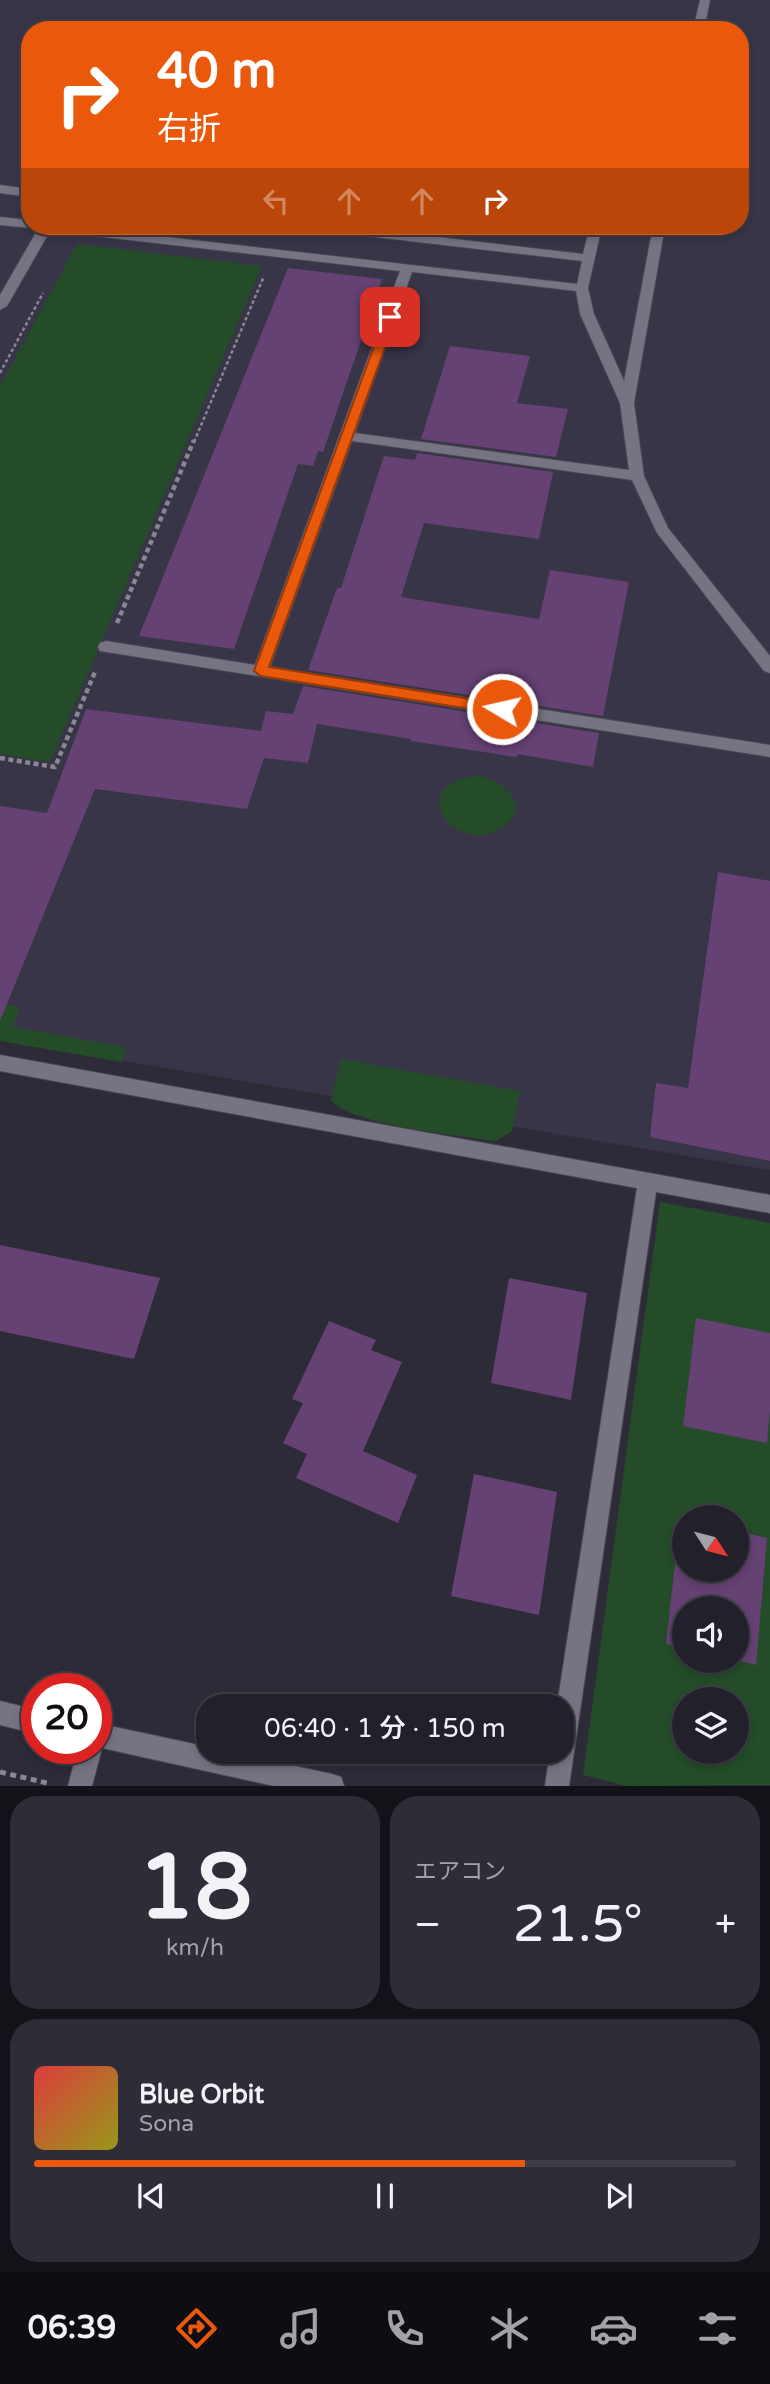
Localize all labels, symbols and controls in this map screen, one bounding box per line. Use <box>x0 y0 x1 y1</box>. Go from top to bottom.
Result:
text: 40 m <box>157 42 276 101</box>
icon: right <box>42 49 133 140</box>
text: 右折 <box>157 110 221 148</box>
icon: left <box>257 182 295 220</box>
icon: ahead <box>330 182 368 220</box>
icon: ahead <box>403 182 441 220</box>
icon: right <box>476 182 514 220</box>
pin <box>360 287 420 347</box>
icon: arrive <box>371 298 409 336</box>
position arrow <box>465 672 539 746</box>
north arrow <box>672 1505 749 1582</box>
map controls <box>672 1505 749 1764</box>
button: sound <box>672 1596 749 1673</box>
speed limit sign: 20 <box>21 1673 112 1764</box>
button: layers <box>672 1687 749 1764</box>
text: 06:40 · 1 分 · 150 m <box>264 1713 506 1744</box>
text: 18 <box>138 1833 252 1943</box>
text: エアコン <box>414 1858 506 1886</box>
text: 21.5° <box>513 1893 643 1956</box>
text: − <box>414 1902 441 1948</box>
text: + <box>715 1902 736 1948</box>
text: km/h <box>166 1934 224 1962</box>
text: Blue Orbit <box>139 2079 264 2110</box>
text: Sona <box>139 2110 194 2138</box>
icon: previous <box>132 2177 170 2215</box>
icon: pause <box>366 2177 404 2215</box>
icon: next <box>600 2177 638 2215</box>
icon: directions <box>172 2304 221 2353</box>
icon: music <box>276 2304 325 2353</box>
icon: phone <box>380 2304 429 2353</box>
icon: climate <box>485 2304 534 2353</box>
icon: car <box>589 2304 638 2353</box>
icon: filters <box>693 2304 742 2353</box>
text: 06:39 <box>28 2309 116 2347</box>

